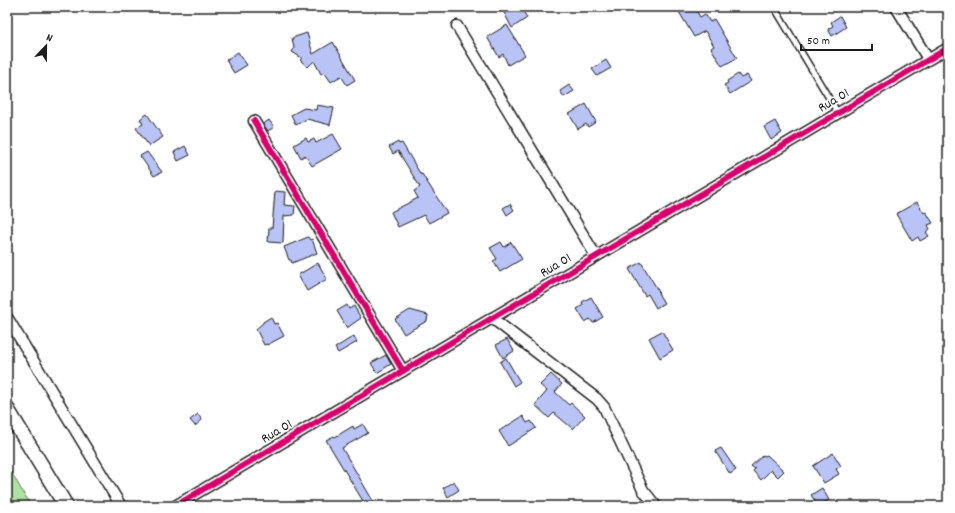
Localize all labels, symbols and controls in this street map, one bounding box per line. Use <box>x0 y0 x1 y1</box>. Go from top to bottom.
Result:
north arrow <box>26 26 66 66</box>
scale bar <box>801 26 872 52</box>
text: N <box>43 30 55 47</box>
text: 50 m <box>807 33 830 50</box>
street label: Rua 01 <box>815 84 853 118</box>
street label: Rua 01 <box>537 249 575 283</box>
street label: Rua 01 <box>258 415 296 449</box>

